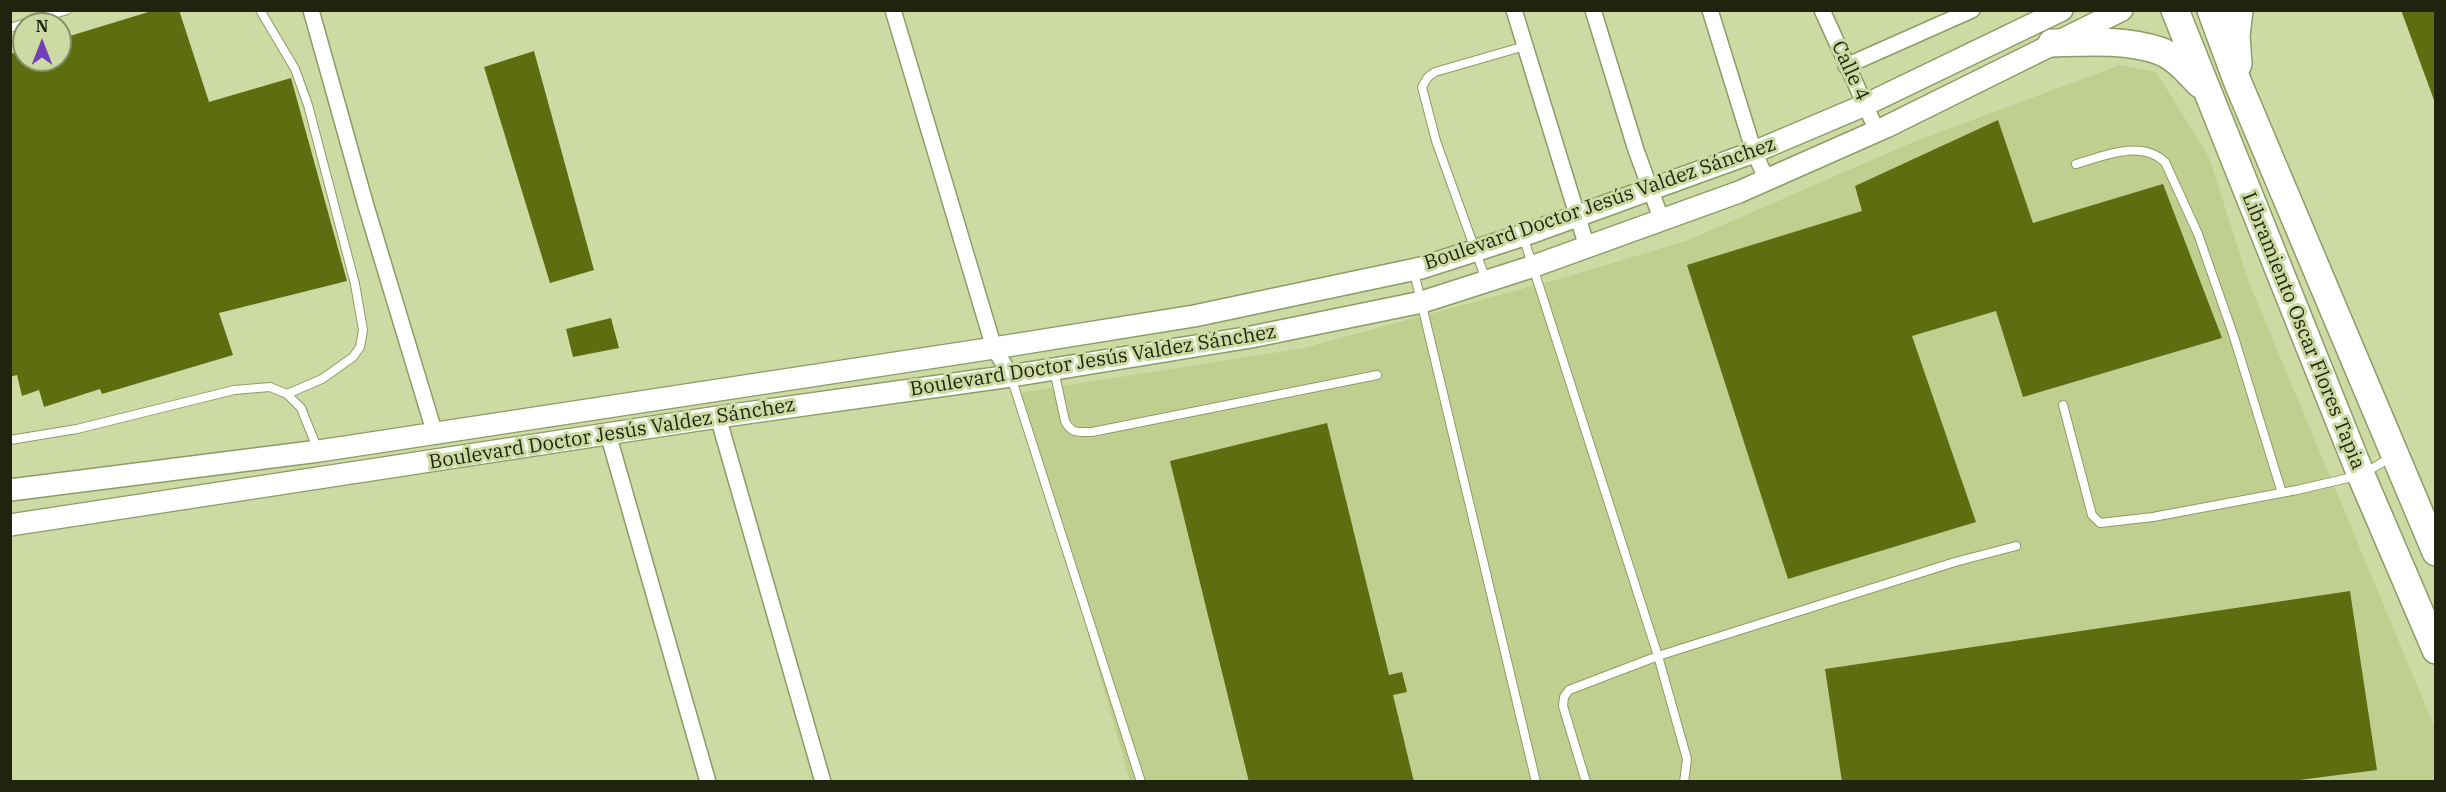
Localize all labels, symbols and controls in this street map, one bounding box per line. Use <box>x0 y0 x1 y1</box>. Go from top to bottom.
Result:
north arrow <box>12 12 72 72</box>
text: N <box>36 16 48 36</box>
street label: Calle 4 <box>1826 37 1874 105</box>
street label: Boulevard Doctor Jesús Valdez Sánchez <box>1421 132 1779 276</box>
street label: Libramiento Oscar Flores Tapia <box>2236 189 2370 473</box>
street label: Boulevard Doctor Jesús Valdez Sánchez <box>908 320 1278 402</box>
street label: Boulevard Doctor Jesús Valdez Sánchez <box>427 393 797 475</box>

